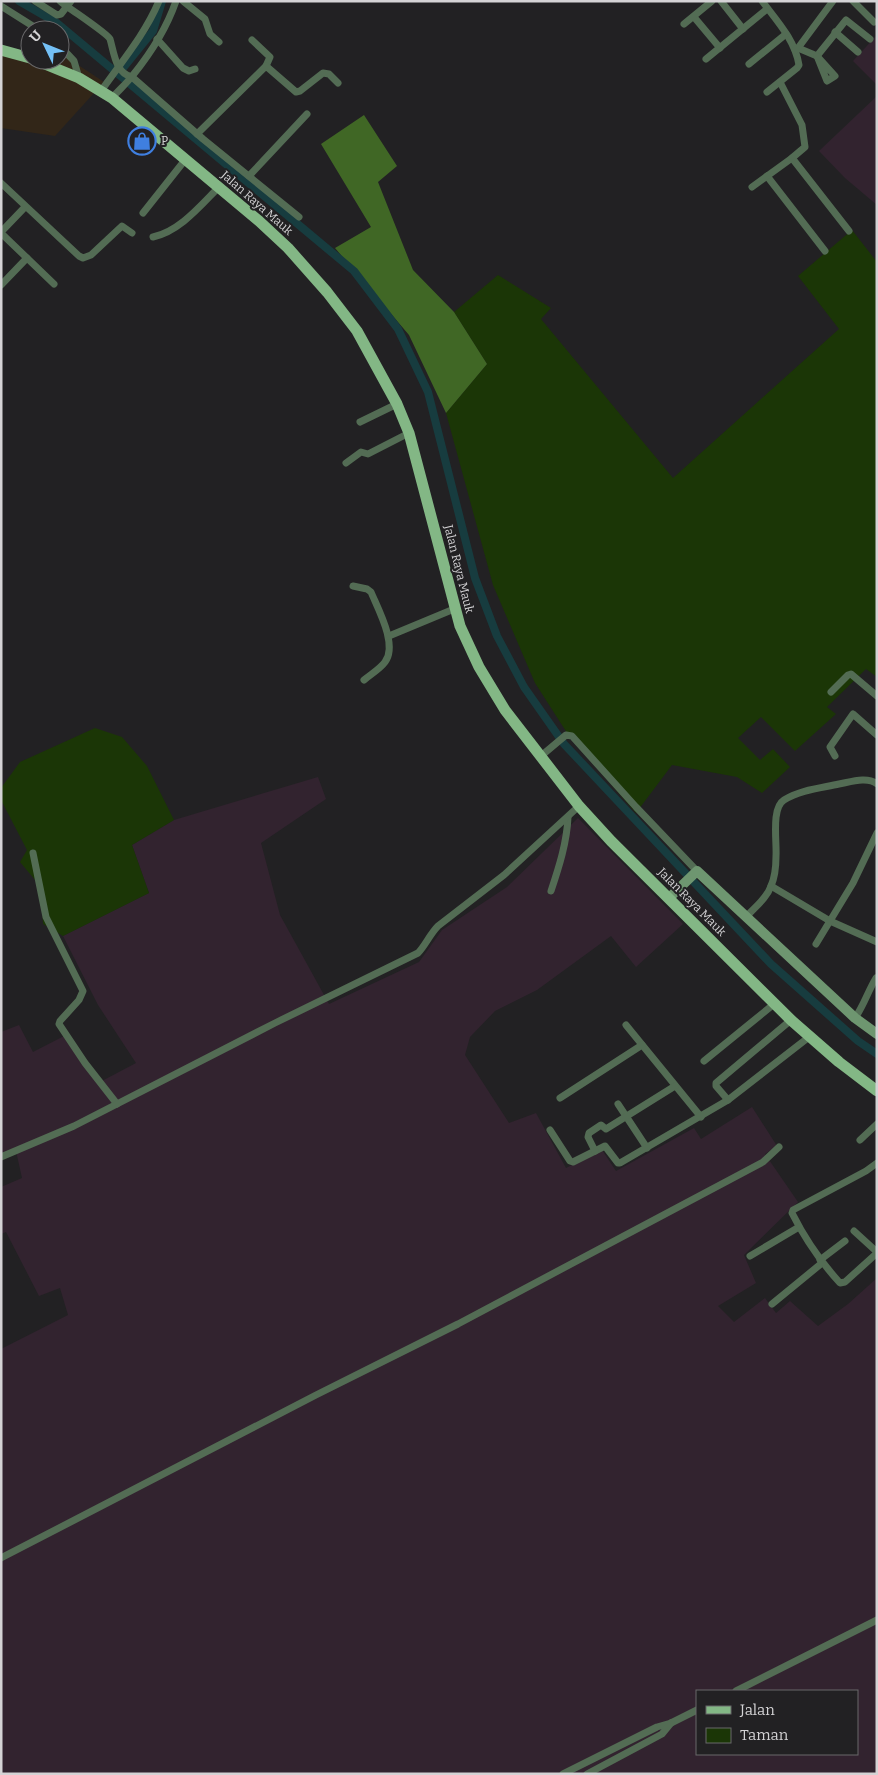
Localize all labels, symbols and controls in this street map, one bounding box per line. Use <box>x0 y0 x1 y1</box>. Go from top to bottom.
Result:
north arrow <box>20 20 70 70</box>
text: U <box>26 26 46 46</box>
shop icon: P <box>127 126 157 156</box>
place label: P <box>161 134 168 148</box>
street label: Jalan Raya Mauk <box>218 167 296 238</box>
street label: Jalan Raya Mauk <box>441 522 477 615</box>
street label: Jalan Raya Mauk <box>654 864 729 939</box>
legend <box>696 1690 858 1755</box>
text: Jalan <box>739 1701 775 1719</box>
text: Taman <box>740 1726 789 1744</box>

